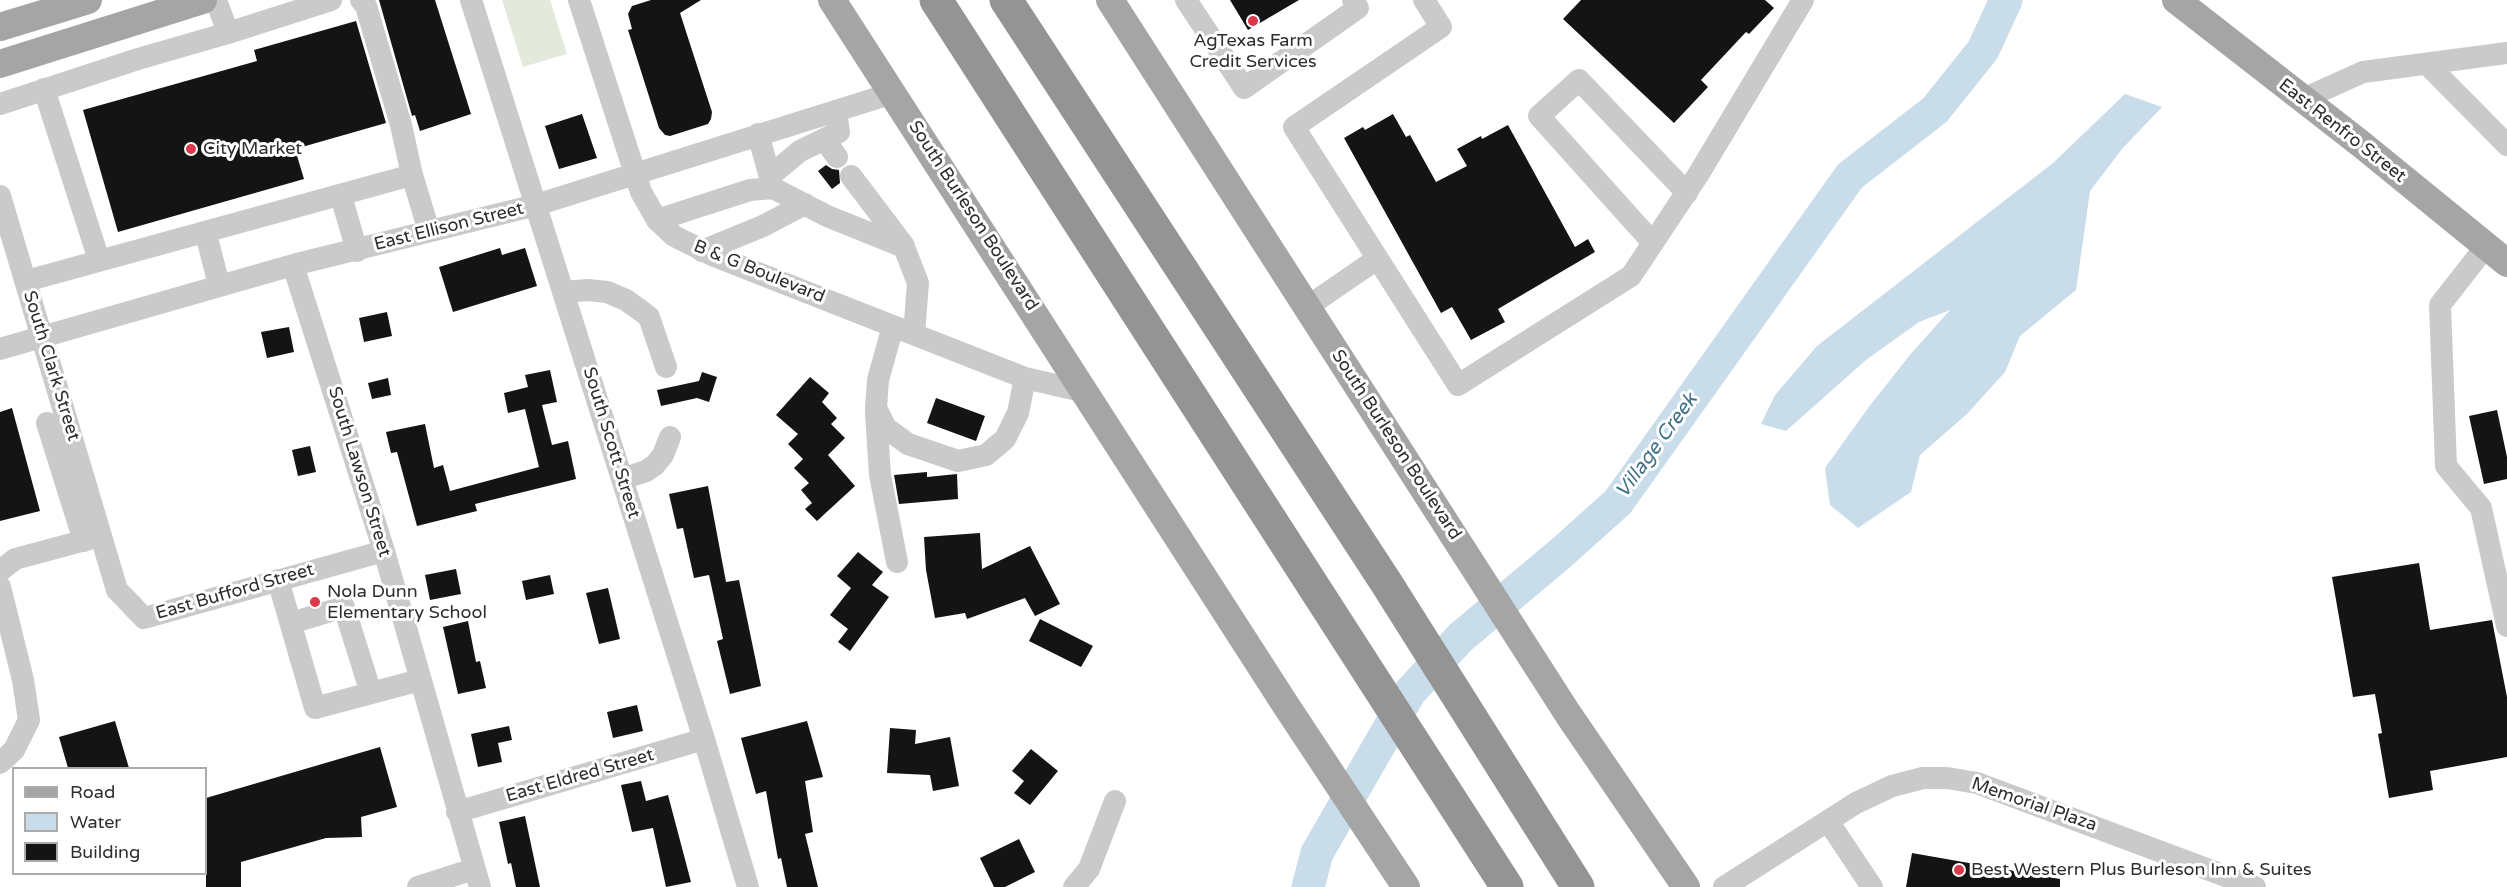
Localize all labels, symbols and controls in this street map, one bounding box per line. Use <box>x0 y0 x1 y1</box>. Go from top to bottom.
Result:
marker: AgTexas Farm Credit Services <box>1246 14 1260 28</box>
place label: AgTexas Farm Credit Services <box>1189 30 1317 72</box>
street label: East Renfro Street <box>2274 74 2410 188</box>
street label: South Burleson Boulevard <box>903 117 1043 315</box>
place label: City Market <box>203 138 302 160</box>
marker: City Market <box>184 142 198 156</box>
street label: East Ellison Street <box>372 198 526 256</box>
street label: B & G Boulevard <box>690 236 828 308</box>
street label: South Clark Street <box>18 289 84 443</box>
street label: South Burleson Boulevard <box>1326 346 1466 544</box>
street label: South Scott Street <box>578 365 644 521</box>
street label: South Lawson Street <box>323 384 395 560</box>
water label: Village Creek <box>1611 389 1703 503</box>
street label: East Bufford Street <box>154 559 316 625</box>
place label: Nola Dunn Elementary School <box>327 581 487 624</box>
marker: Nola Dunn Elementary School <box>308 595 322 609</box>
street label: East Eldred Street <box>503 745 657 807</box>
legend <box>12 767 207 875</box>
street label: Memorial Plaza <box>1968 773 2100 837</box>
text: Road <box>70 781 115 803</box>
text: Water <box>70 811 121 833</box>
text: Building <box>70 841 140 863</box>
place label: Best Western Plus Burleson Inn & Suites <box>1971 859 2312 881</box>
marker: Best Western Plus Burleson Inn & Suites <box>1952 863 1966 877</box>

